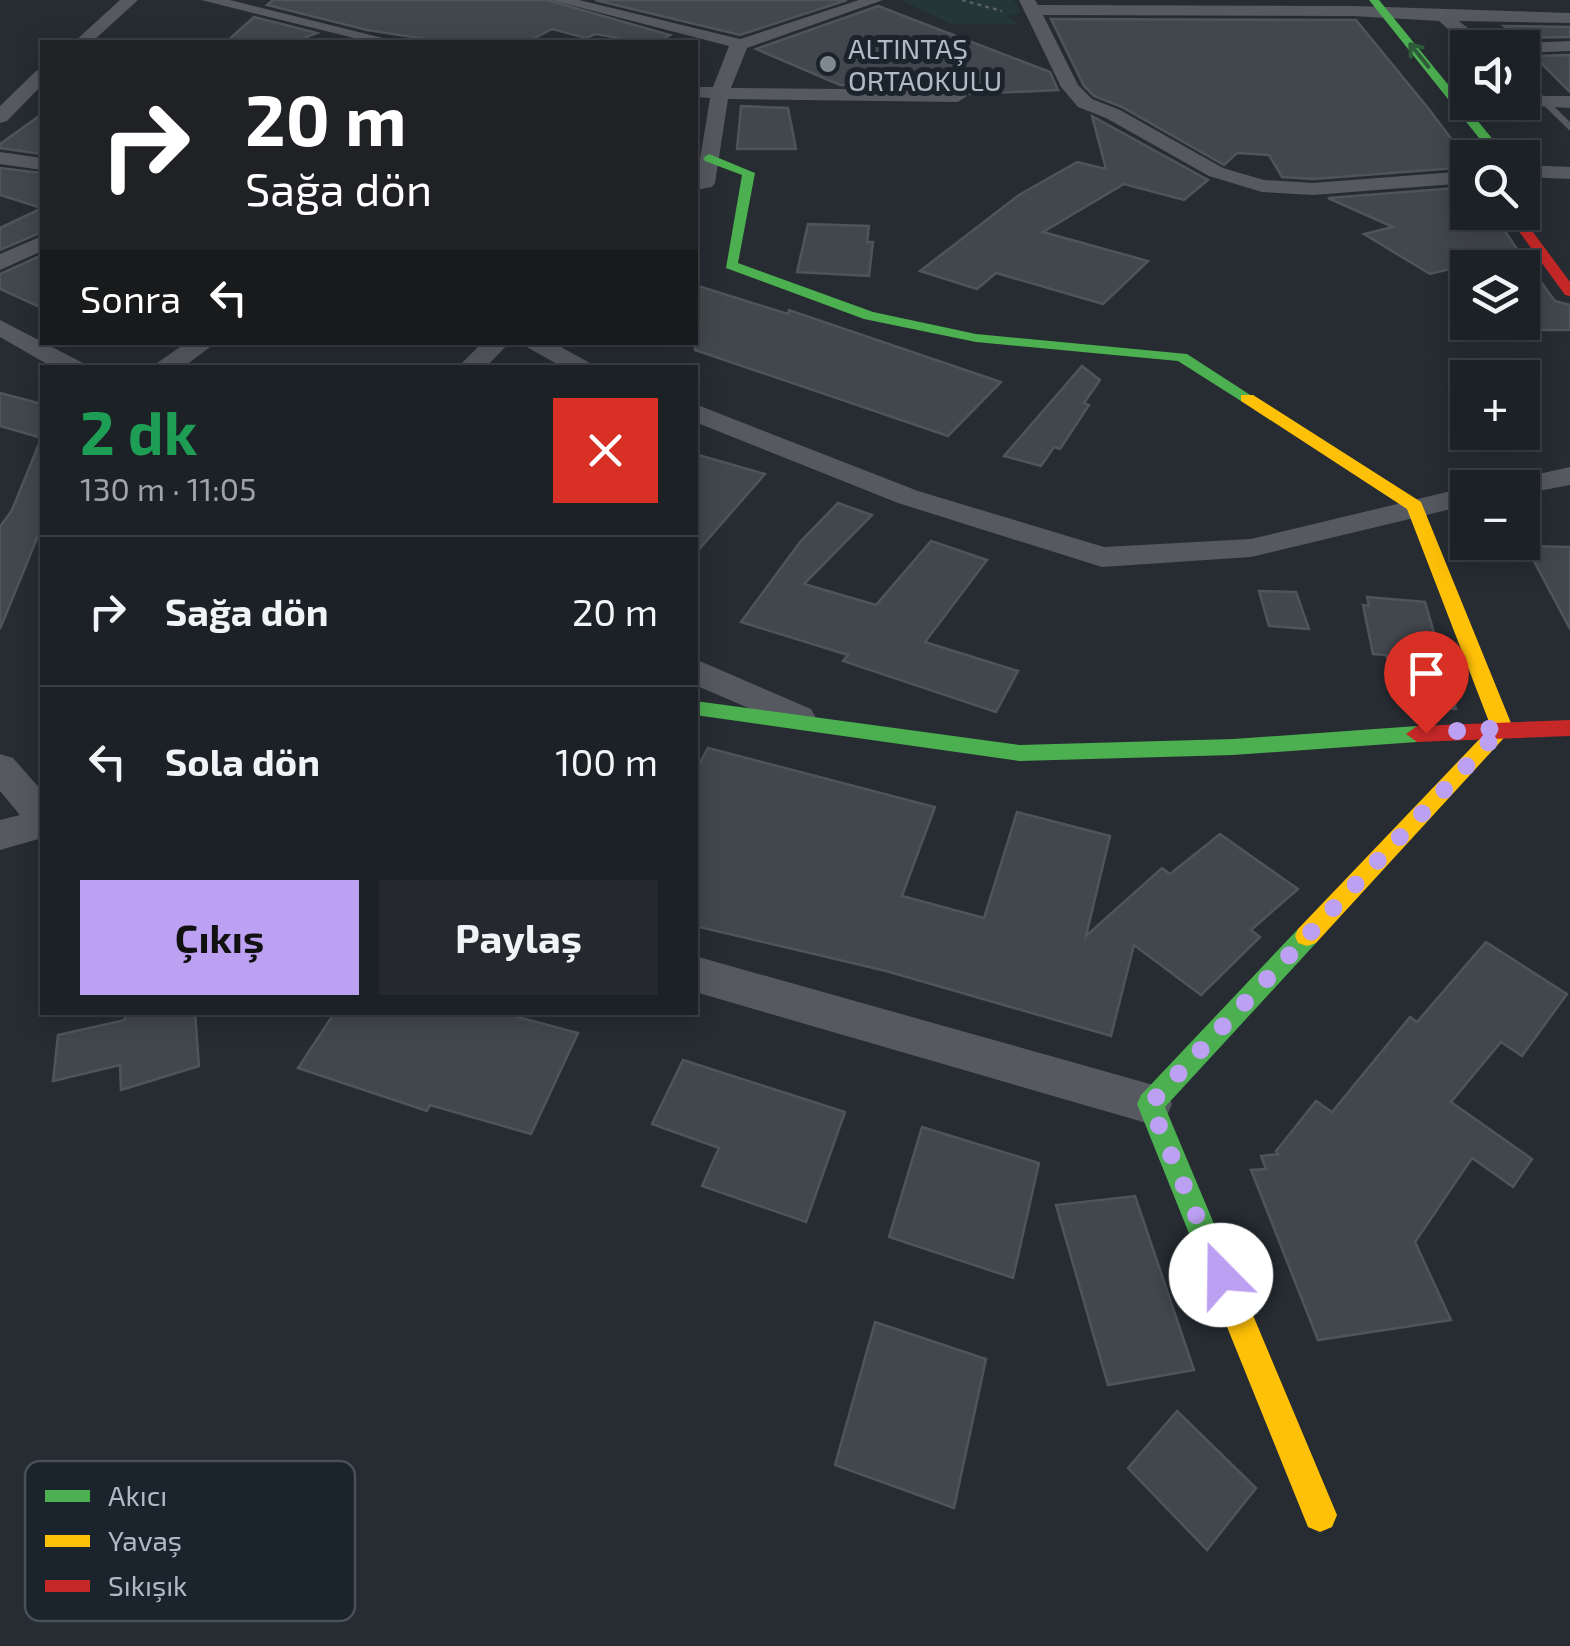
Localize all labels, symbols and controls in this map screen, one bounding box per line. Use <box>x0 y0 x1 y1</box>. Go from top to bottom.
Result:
map controls <box>1450 30 1540 560</box>
button: sound <box>1450 30 1540 120</box>
place label: ALTINTAŞ ORTAOKULU <box>848 31 1002 97</box>
one-way arrow <box>1408 42 1430 68</box>
marker: ALTINTAŞ ORTAOKULU <box>817 53 839 75</box>
text: 20 m <box>245 76 407 160</box>
icon: right <box>80 80 210 210</box>
button: search <box>1450 140 1540 230</box>
text: Sağa dön <box>245 161 432 215</box>
button: layers <box>1450 250 1540 340</box>
icon: left <box>201 270 256 325</box>
text: Sonra <box>80 275 181 321</box>
button: + <box>1450 360 1540 450</box>
text: 2 dk <box>80 395 197 467</box>
button: close <box>553 398 658 503</box>
text: 130 m · 11:05 <box>80 469 256 507</box>
button: − <box>1450 470 1540 560</box>
icon: right <box>80 584 135 639</box>
text: Sağa dön <box>165 588 329 634</box>
text: 20 m <box>572 588 658 634</box>
pin <box>1384 631 1469 734</box>
icon: arrive <box>1399 646 1454 701</box>
icon: left <box>80 734 135 789</box>
text: Sola dön <box>165 738 320 784</box>
text: 100 m <box>555 738 658 784</box>
button: Çıkış <box>80 880 359 995</box>
button: Paylaş <box>379 880 658 995</box>
position arrow <box>1169 1223 1273 1327</box>
legend <box>25 1461 355 1621</box>
text: Akıcı <box>108 1478 167 1512</box>
text: Yavaş <box>108 1523 182 1558</box>
text: Sıkışık <box>108 1568 187 1603</box>

